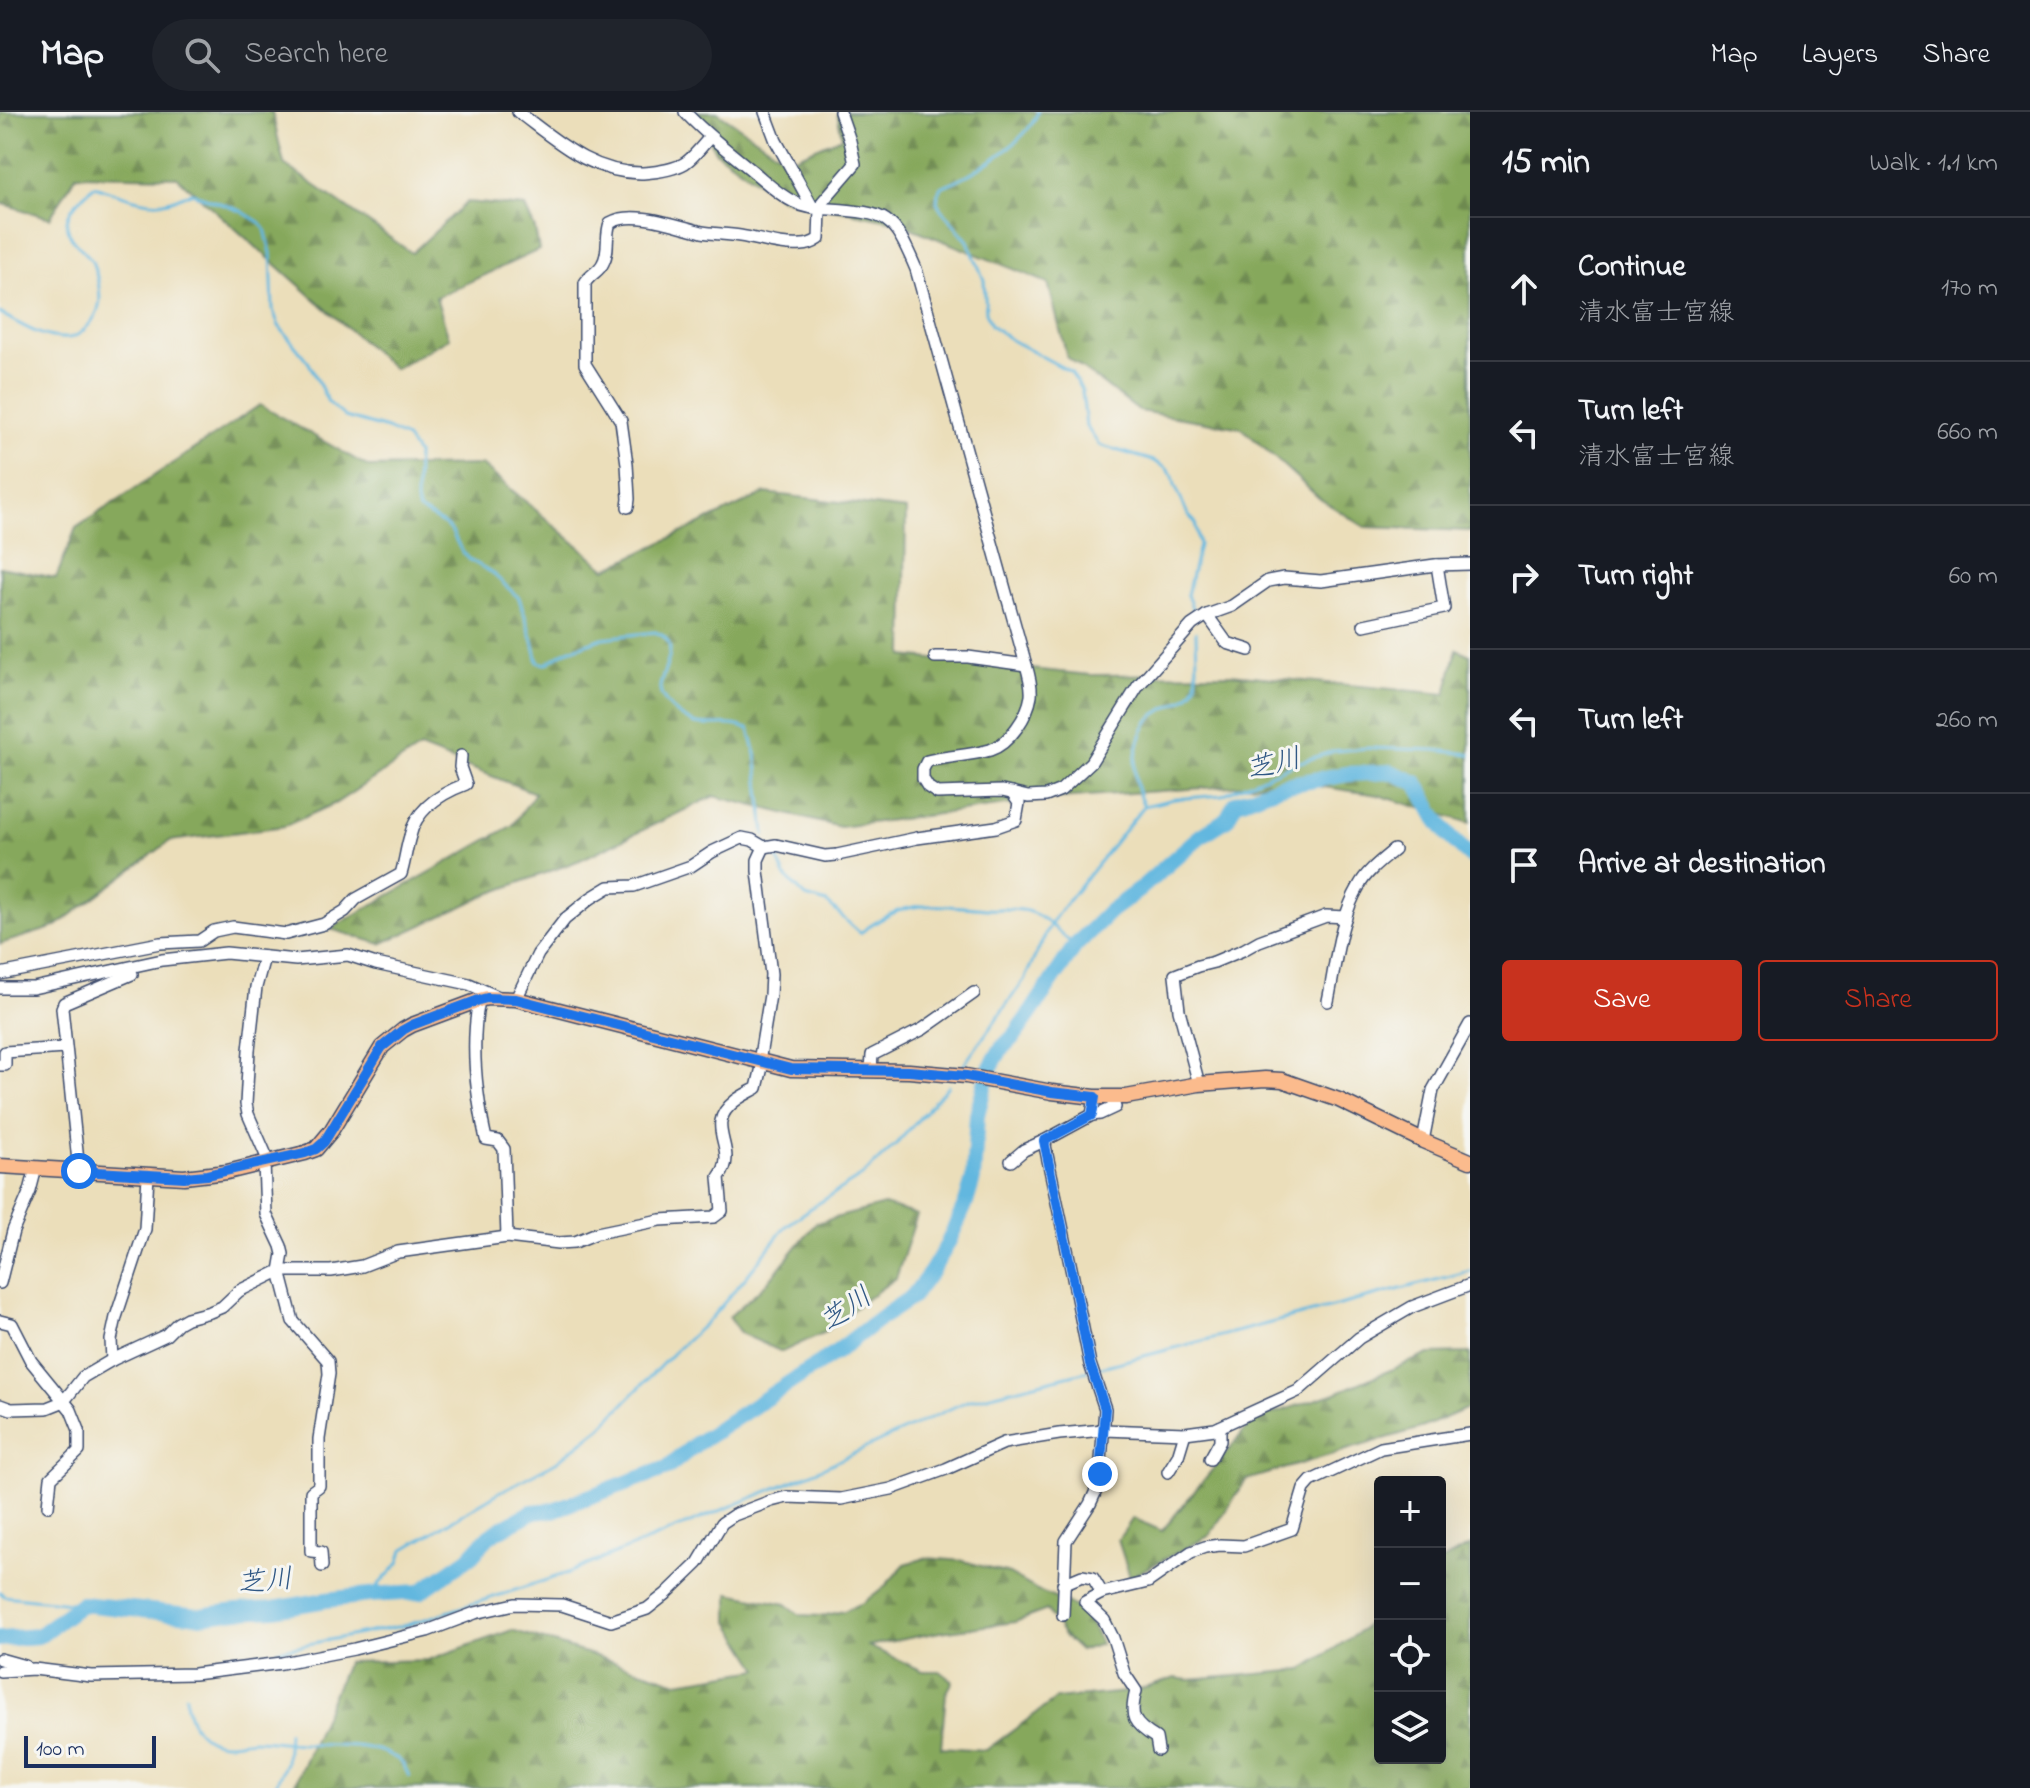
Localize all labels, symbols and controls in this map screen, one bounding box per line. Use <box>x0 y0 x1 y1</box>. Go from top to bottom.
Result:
search box <box>152 19 712 91</box>
text: Map <box>40 27 104 83</box>
icon: search <box>180 33 224 77</box>
text: Search here <box>244 33 388 77</box>
text: Map <box>1710 35 1758 76</box>
text: Layers <box>1802 35 1878 76</box>
text: Share <box>1922 35 1990 76</box>
text: 15 min <box>1502 139 1590 189</box>
text: Walk · 1.1 km <box>1870 145 1998 183</box>
text: Continue <box>1578 246 1686 290</box>
icon: ahead <box>1502 267 1546 311</box>
text: 170 m <box>1941 270 1998 308</box>
text: 清水富士宮線 <box>1578 295 1734 333</box>
text: Turn left <box>1578 390 1683 434</box>
icon: left <box>1502 411 1546 455</box>
text: 660 m <box>1937 414 1998 452</box>
text: 清水富士宮線 <box>1578 439 1734 477</box>
icon: right <box>1502 555 1546 599</box>
text: Turn right <box>1578 555 1693 599</box>
text: 60 m <box>1949 558 1998 596</box>
icon: left <box>1502 699 1546 743</box>
text: Turn left <box>1578 699 1683 743</box>
text: 260 m <box>1936 702 1998 740</box>
water label: 芝川 <box>1242 739 1306 793</box>
icon: arrive <box>1502 843 1546 887</box>
text: Arrive at destination <box>1578 843 1826 887</box>
button: Save <box>1502 960 1742 1041</box>
button: Share <box>1758 960 1998 1041</box>
route start <box>61 1153 97 1189</box>
water label: 芝川 <box>812 1278 882 1344</box>
route end <box>1082 1456 1118 1492</box>
map controls <box>1374 1476 1446 1764</box>
button: + <box>1374 1476 1446 1548</box>
button: − <box>1374 1548 1446 1620</box>
water label: 芝川 <box>235 1560 295 1606</box>
button: locate <box>1374 1620 1446 1692</box>
button: layers <box>1374 1692 1446 1764</box>
scale bar <box>24 1732 156 1768</box>
text: 100 m <box>36 1734 85 1766</box>

